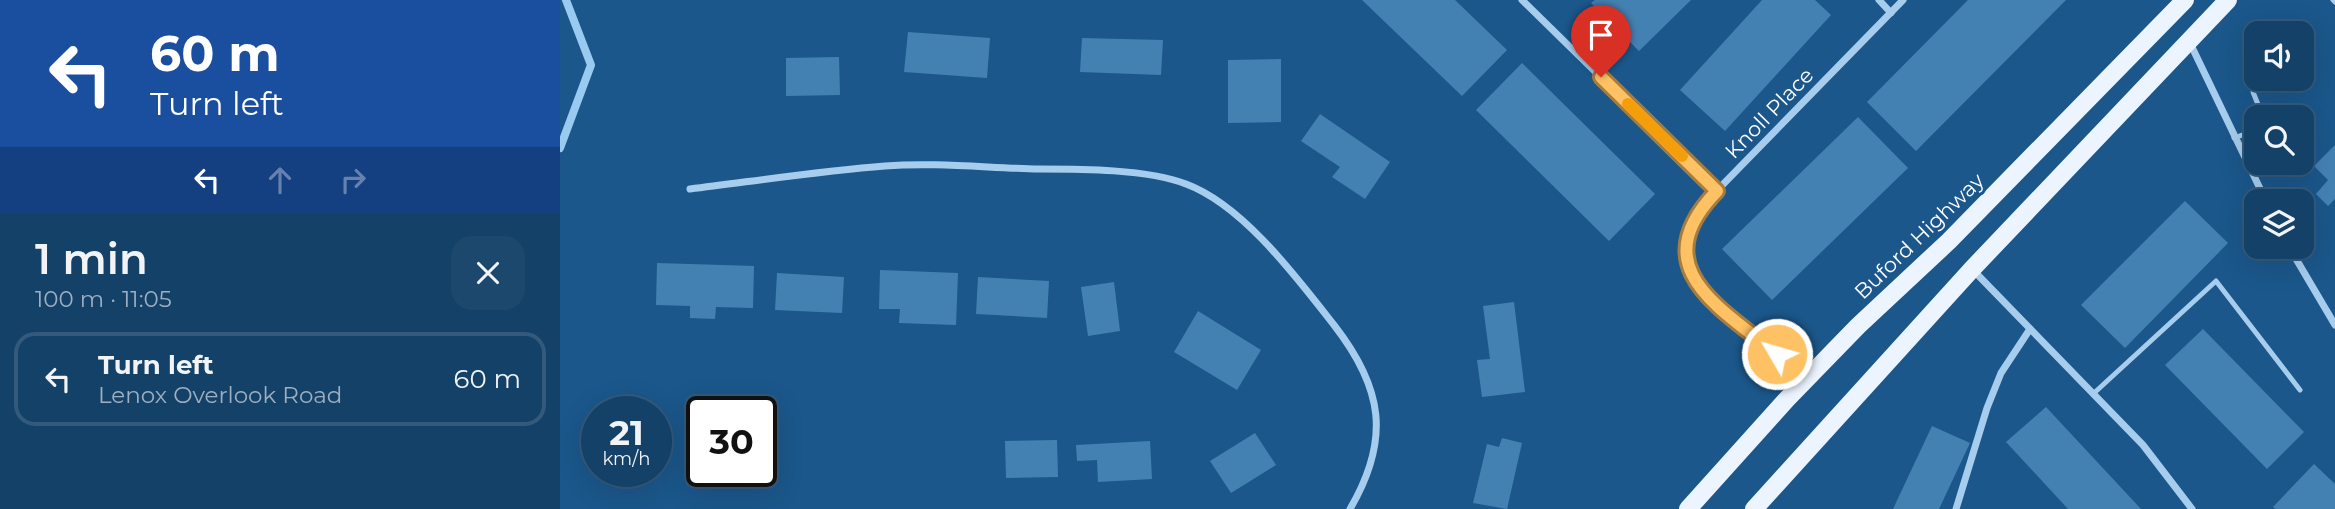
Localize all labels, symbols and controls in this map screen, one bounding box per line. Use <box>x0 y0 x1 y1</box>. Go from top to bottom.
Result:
pin <box>1571 5 1631 77</box>
icon: arrive <box>1582 16 1620 54</box>
map controls <box>2244 21 2314 259</box>
button: sound <box>2244 21 2314 91</box>
text: 60 m <box>150 24 280 83</box>
icon: left <box>35 28 126 119</box>
street label: Knoll Place <box>1720 62 1818 164</box>
text: Turn left <box>150 84 284 123</box>
button: search <box>2244 105 2314 175</box>
icon: left <box>188 161 226 199</box>
icon: ahead <box>261 161 299 199</box>
icon: right <box>334 161 372 199</box>
street label: Buford Highway <box>1849 167 1989 304</box>
button: layers <box>2244 189 2314 259</box>
text: 1 min <box>35 233 148 285</box>
button: close <box>451 236 525 310</box>
text: 100 m · 11:05 <box>35 285 172 313</box>
position arrow <box>1740 317 1814 391</box>
text: Turn left <box>98 349 214 381</box>
icon: left <box>39 360 77 398</box>
text: 60 m <box>454 363 521 395</box>
text: Lenox Overlook Road <box>98 381 342 409</box>
speed limit sign: 30 <box>686 396 777 487</box>
text: 21 <box>609 411 644 454</box>
text: km/h <box>602 448 651 470</box>

